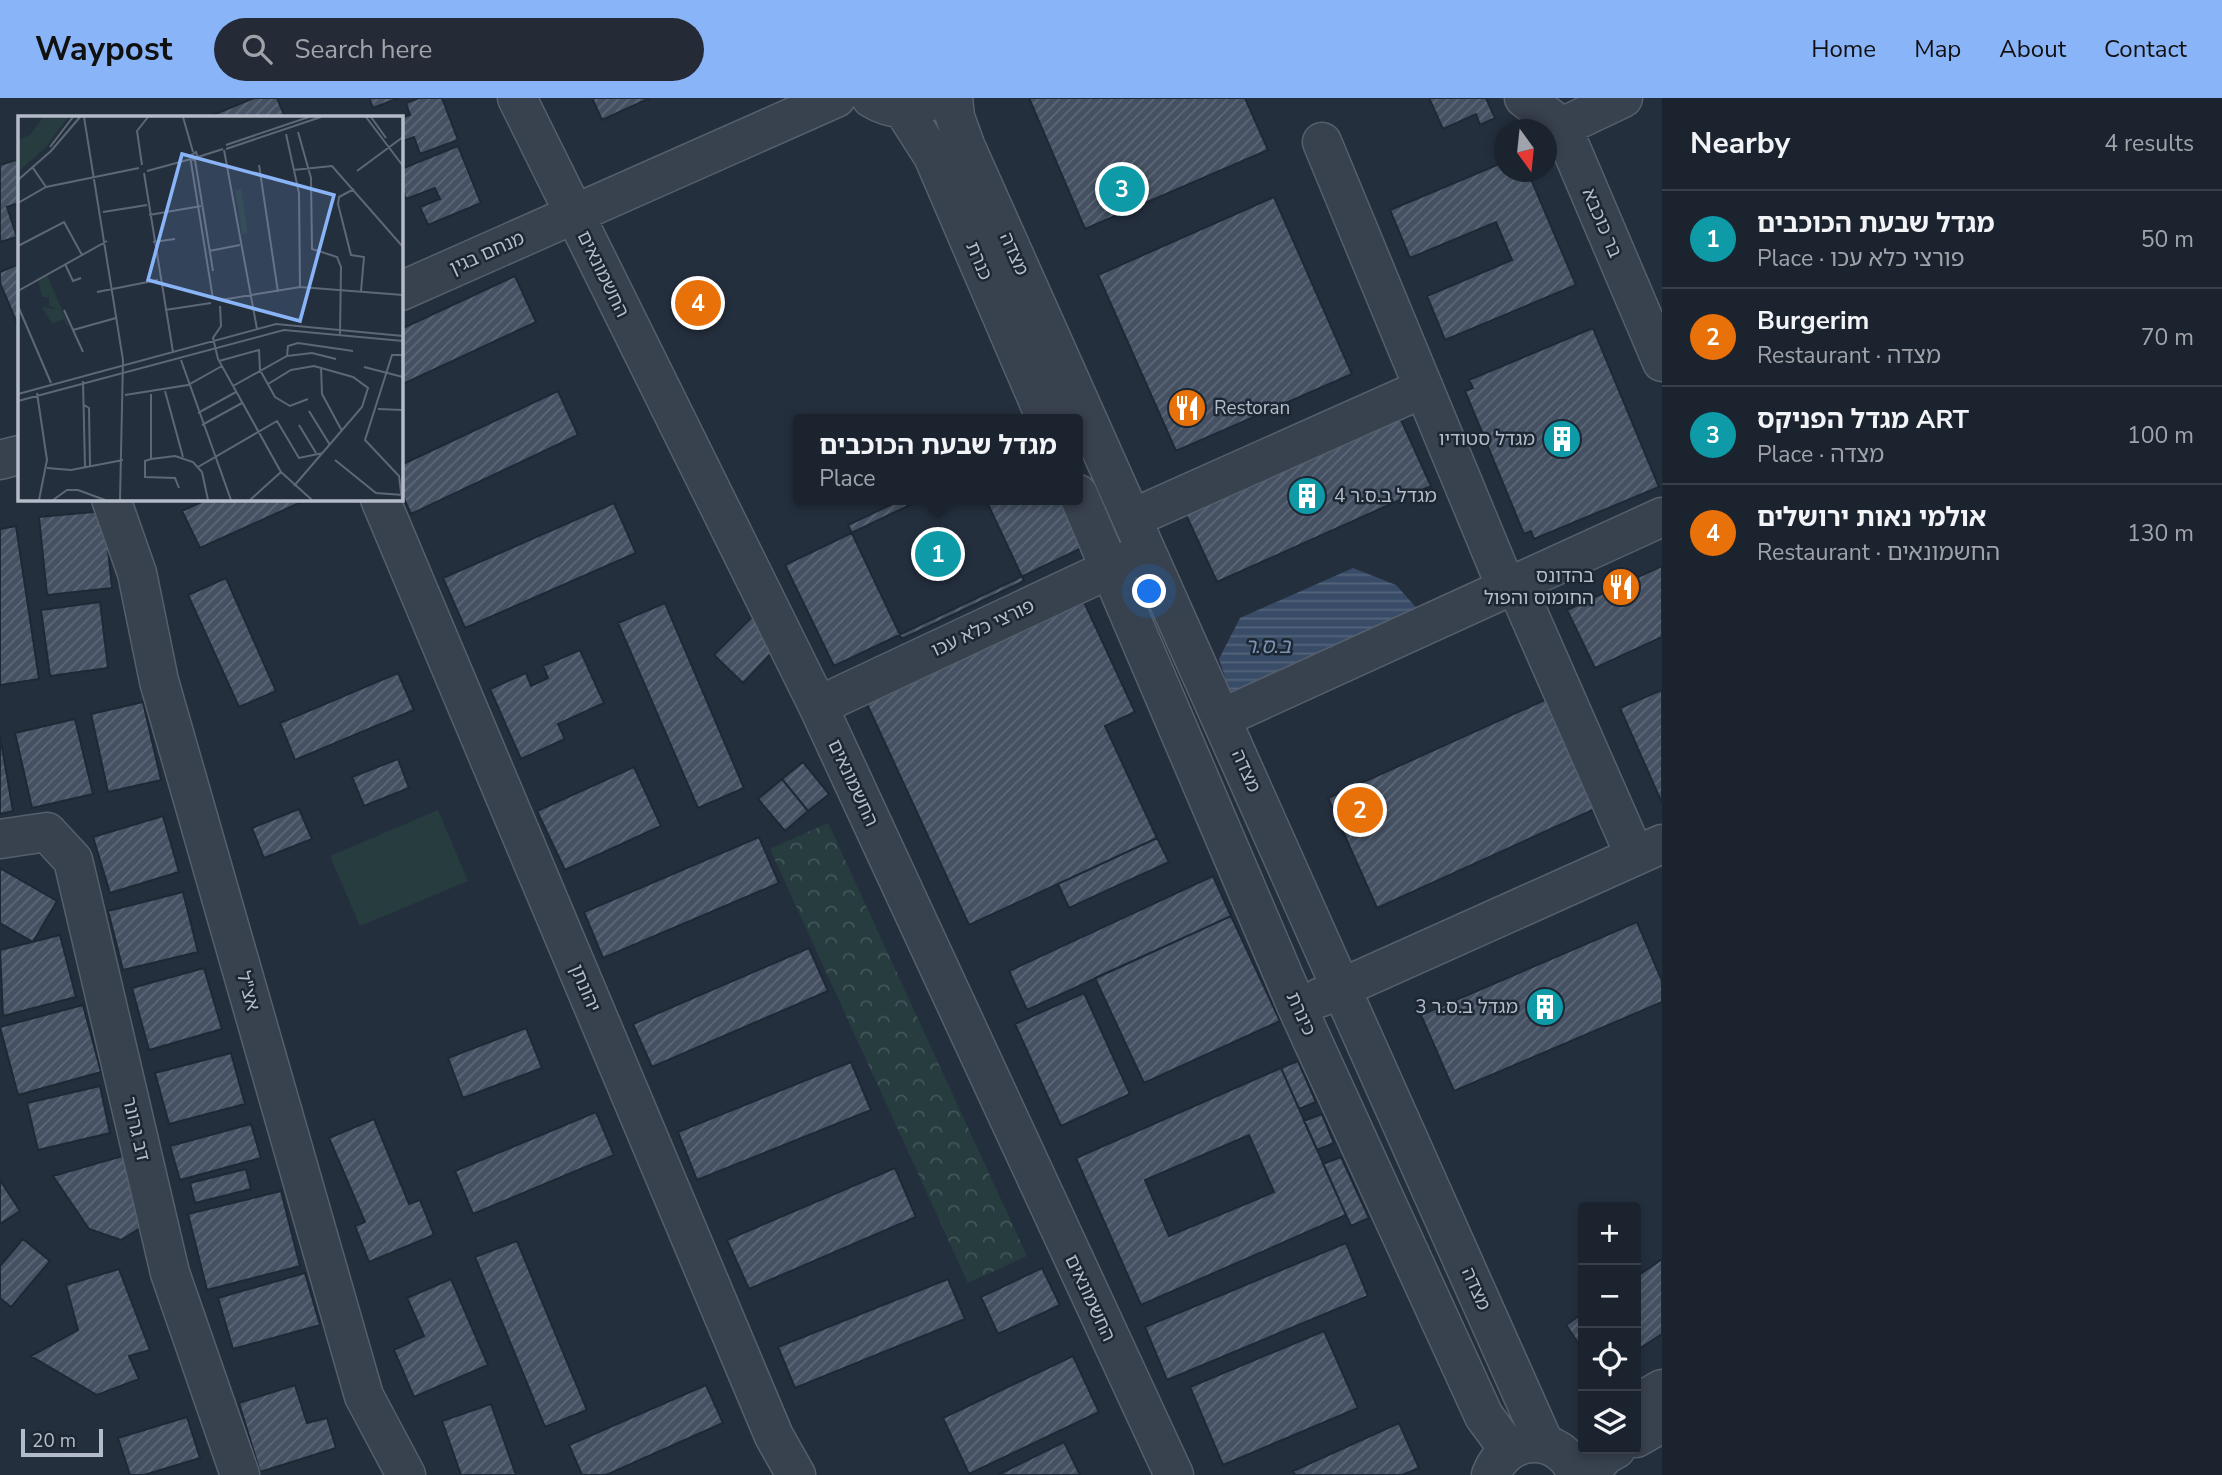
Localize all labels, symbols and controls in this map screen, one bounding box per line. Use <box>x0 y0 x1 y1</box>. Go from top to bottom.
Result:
search box <box>214 18 704 81</box>
text: Waypost <box>35 27 172 72</box>
icon: search <box>238 30 276 68</box>
text: Search here <box>294 32 432 67</box>
text: Home <box>1811 33 1876 65</box>
text: Map <box>1914 33 1961 65</box>
text: About <box>1999 33 2066 65</box>
text: Contact <box>2104 33 2187 65</box>
inset map <box>18 116 402 500</box>
north arrow <box>1494 119 1557 182</box>
text: Nearby <box>1690 123 1790 164</box>
text: 4 results <box>2104 128 2194 159</box>
pin: 3 <box>1099 163 1145 215</box>
street label: בר כוכבא <box>1576 184 1628 262</box>
text: מגדל שבעת הכוכבים <box>1757 206 1995 241</box>
text: 1 <box>1706 224 1720 255</box>
text: 50 m <box>2141 224 2194 255</box>
street label: מנחם בגין <box>445 225 529 281</box>
street label: החשמונאים <box>571 226 635 322</box>
street label: מצדה <box>993 228 1035 280</box>
street label: כנרת <box>959 238 999 284</box>
text: Place · פורצי כלא עכו <box>1757 243 1965 274</box>
pin: 4 <box>675 277 721 329</box>
text: Burgerim <box>1757 303 1869 338</box>
text: 2 <box>1706 322 1720 353</box>
text: 70 m <box>2141 322 2194 353</box>
text: Restaurant · מצדה <box>1757 340 1941 371</box>
restaurant icon: Restoran <box>1166 387 1208 429</box>
place label: Restoran <box>1214 395 1290 421</box>
text: מגדל הפניקס ART <box>1757 402 1969 437</box>
popup <box>793 414 1083 505</box>
building icon: מגדל סטודיו <box>1541 418 1583 460</box>
text: 3 <box>1706 420 1720 451</box>
text: 100 m <box>2127 420 2194 451</box>
place label: מגדל סטודיו <box>1439 426 1535 452</box>
text: מגדל שבעת הכוכבים <box>819 428 1057 463</box>
text: Place · מצדה <box>1757 439 1884 470</box>
text: Place <box>819 463 875 494</box>
building icon: מגדל ב.ס.ר 4 <box>1286 475 1328 517</box>
place label: מגדל ב.ס.ר 4 <box>1334 483 1437 509</box>
text: אולמי נאות ירושלים <box>1757 500 1986 535</box>
text: 4 <box>1706 518 1720 549</box>
text: 130 m <box>2127 518 2194 549</box>
pin: 1 <box>915 528 961 580</box>
text: Restaurant · החשמונאים <box>1757 537 2000 568</box>
place label: בהדונס החומוס והפול <box>1484 563 1594 611</box>
restaurant icon: בהדונס החומוס והפול <box>1600 566 1642 608</box>
your location <box>1132 574 1166 608</box>
street label: פורצי כלא עכו <box>927 593 1039 663</box>
water label: ב.ס.ר <box>1245 632 1292 660</box>
street label: החשמונאים <box>821 735 885 831</box>
street label: מצדה <box>1225 745 1267 797</box>
pin: 2 <box>1337 784 1383 836</box>
street label: יהונתן <box>563 960 607 1016</box>
street label: אצ"ל <box>230 968 266 1014</box>
building icon: מגדל ב.ס.ר 3 <box>1524 986 1566 1028</box>
street label: כינרת <box>1280 988 1322 1040</box>
place label: מגדל ב.ס.ר 3 <box>1415 994 1518 1020</box>
street label: דב גרונר <box>116 1094 156 1164</box>
map controls <box>1578 1202 1641 1454</box>
button: + <box>1578 1202 1641 1265</box>
street label: החשמונאים <box>1058 1250 1122 1346</box>
street label: מצדה <box>1455 1263 1497 1315</box>
button: − <box>1578 1265 1641 1328</box>
button: locate <box>1578 1328 1641 1391</box>
button: layers <box>1578 1391 1641 1454</box>
scale bar <box>21 1426 103 1458</box>
text: 20 m <box>32 1428 76 1454</box>

